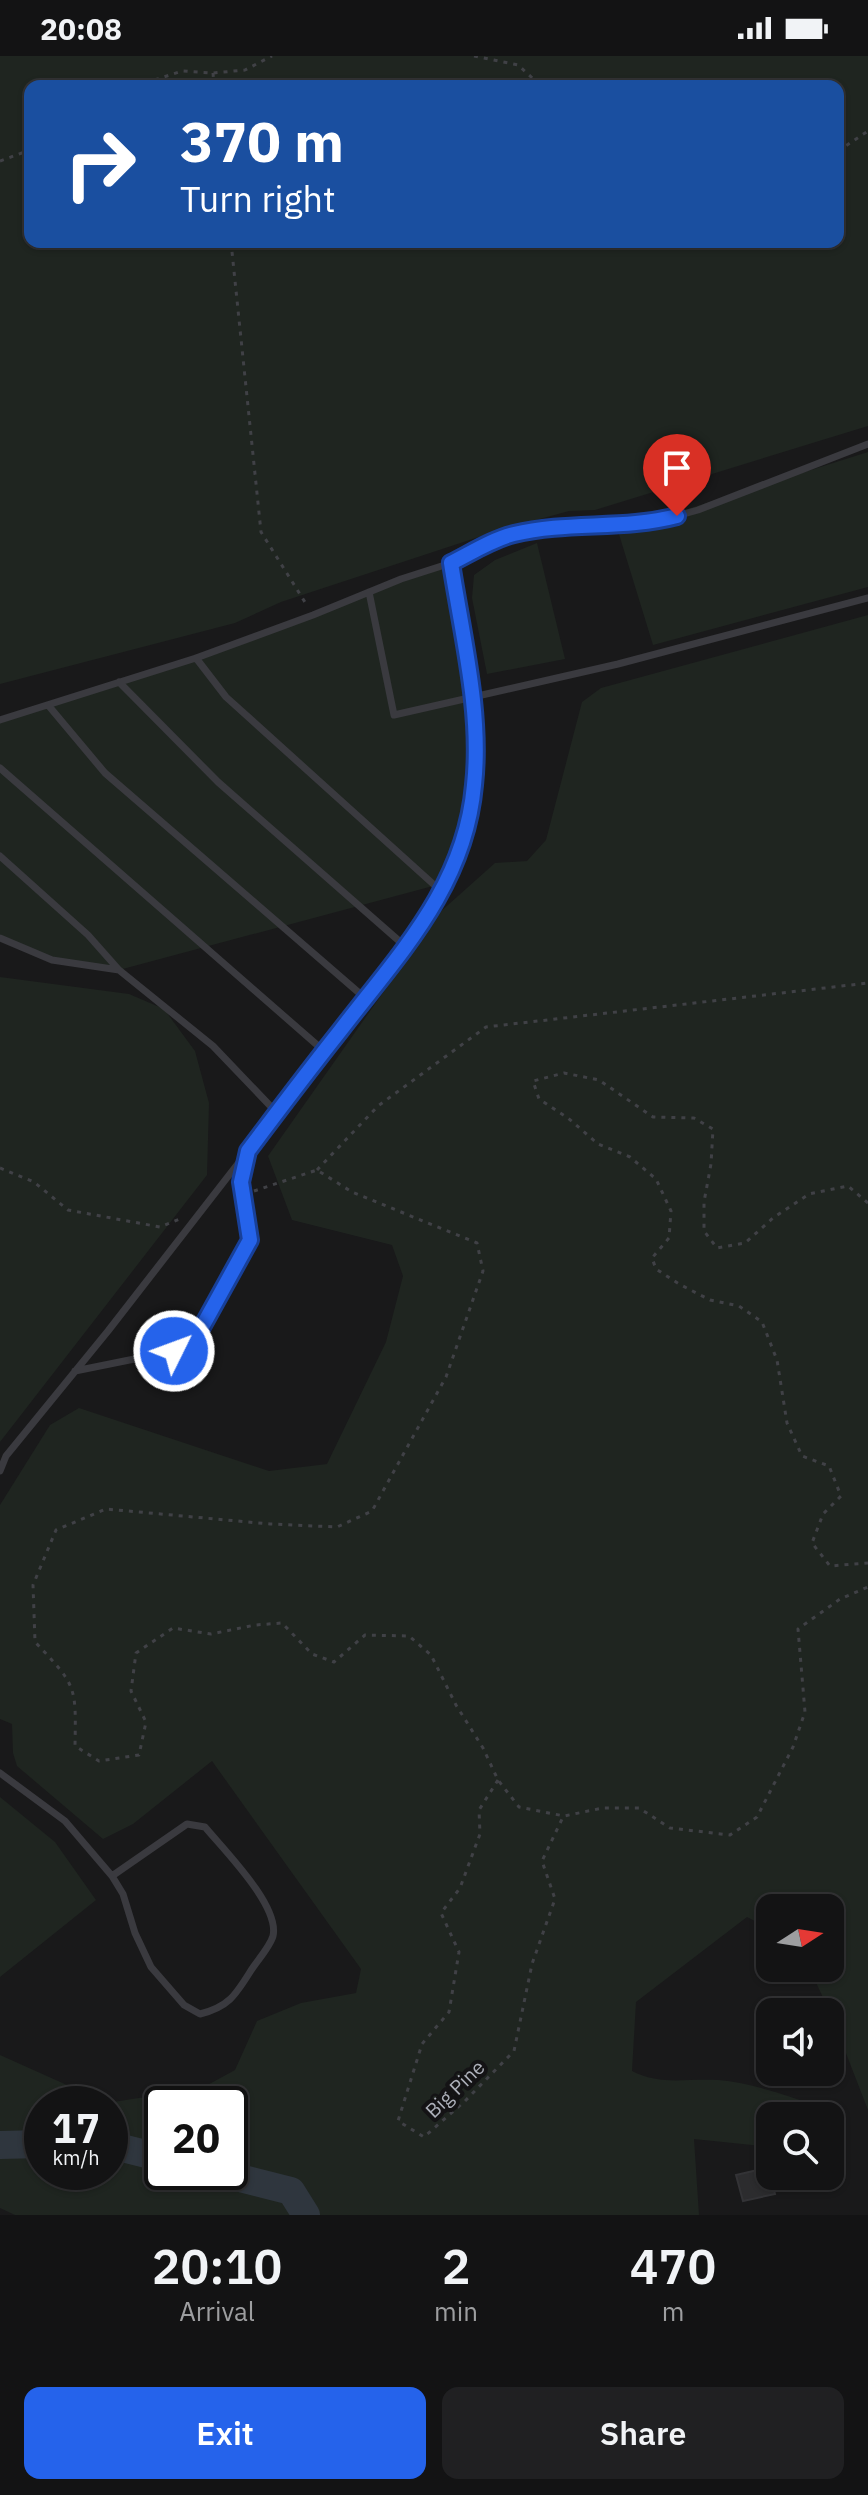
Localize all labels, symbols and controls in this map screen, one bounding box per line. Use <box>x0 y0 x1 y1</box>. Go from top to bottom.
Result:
text: 20:08 <box>40 9 122 48</box>
text: 370 m <box>180 105 344 177</box>
icon: right <box>48 112 152 216</box>
text: Turn right <box>180 175 336 222</box>
pin <box>643 434 711 516</box>
icon: arrive <box>655 446 699 490</box>
position arrow <box>132 1309 216 1393</box>
north arrow <box>756 1894 844 1982</box>
map controls <box>756 1894 844 2190</box>
button: sound <box>756 1998 844 2086</box>
street label: Big Pine <box>419 2054 490 2124</box>
speed limit sign: 20 <box>144 2086 248 2190</box>
text: 17 <box>52 2102 100 2154</box>
button: search <box>756 2102 844 2190</box>
text: km/h <box>52 2144 100 2171</box>
text: 20:10 <box>152 2235 282 2297</box>
text: 2 <box>442 2235 470 2297</box>
text: 470 <box>630 2235 716 2297</box>
text: Arrival <box>179 2294 255 2328</box>
text: min <box>434 2294 478 2328</box>
text: m <box>662 2294 684 2328</box>
button: Exit <box>24 2387 426 2479</box>
button: Share <box>442 2387 844 2479</box>

